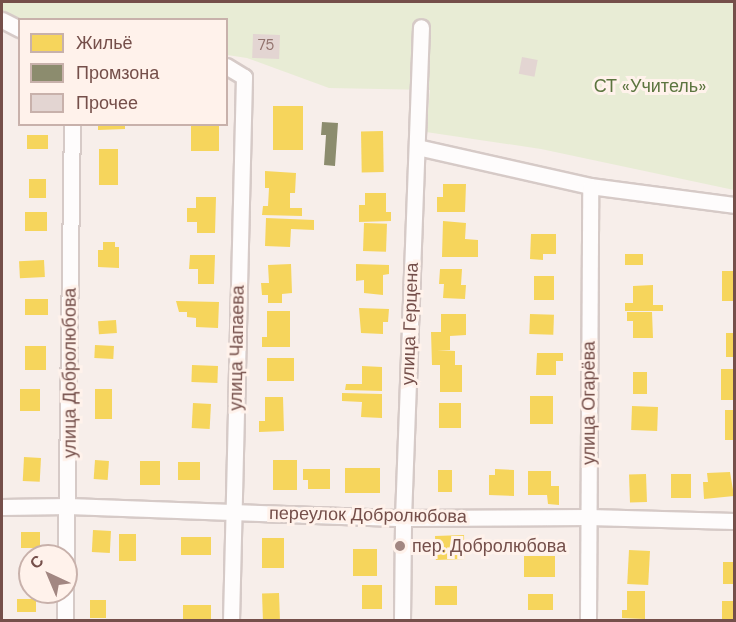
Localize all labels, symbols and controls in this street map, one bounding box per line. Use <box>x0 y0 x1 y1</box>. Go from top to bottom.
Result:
legend <box>18 18 228 126</box>
text: Жильё <box>76 31 133 55</box>
house number: 75 <box>258 37 274 55</box>
text: Промзона <box>76 61 159 85</box>
park label: СТ «Учитель» <box>594 75 706 97</box>
text: Прочее <box>76 91 138 115</box>
street label: улица Герцена <box>397 262 423 386</box>
street label: улица Чапаева <box>225 285 249 411</box>
street label: улица Добролюбова <box>59 288 81 458</box>
street label: улица Огарёва <box>578 341 600 465</box>
street label: переулок Добролюбова <box>269 502 467 528</box>
place label: пер. Добролюбова <box>412 535 566 557</box>
marker: пер. Добролюбова <box>393 539 407 553</box>
north arrow <box>18 544 78 604</box>
text: С <box>25 551 48 574</box>

